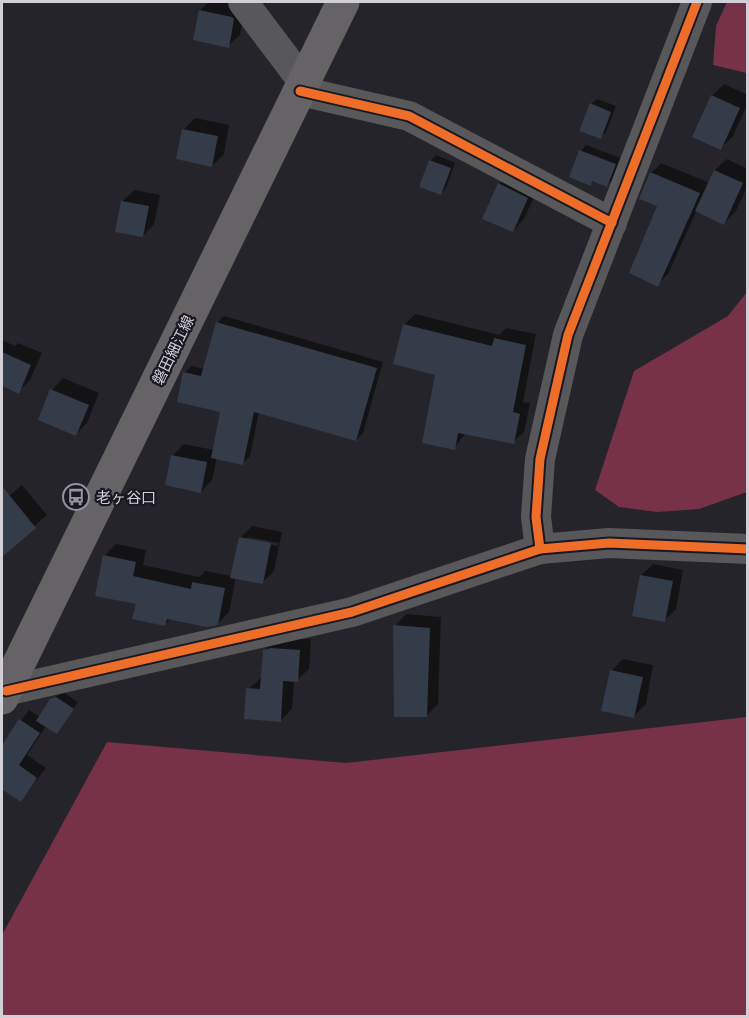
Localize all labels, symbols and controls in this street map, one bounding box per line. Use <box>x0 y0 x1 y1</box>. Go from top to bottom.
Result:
street label: 磐田細江線 <box>147 312 199 388</box>
bus stop icon: 老ヶ谷口 <box>61 482 91 512</box>
place label: 老ヶ谷口 <box>96 487 156 508</box>

